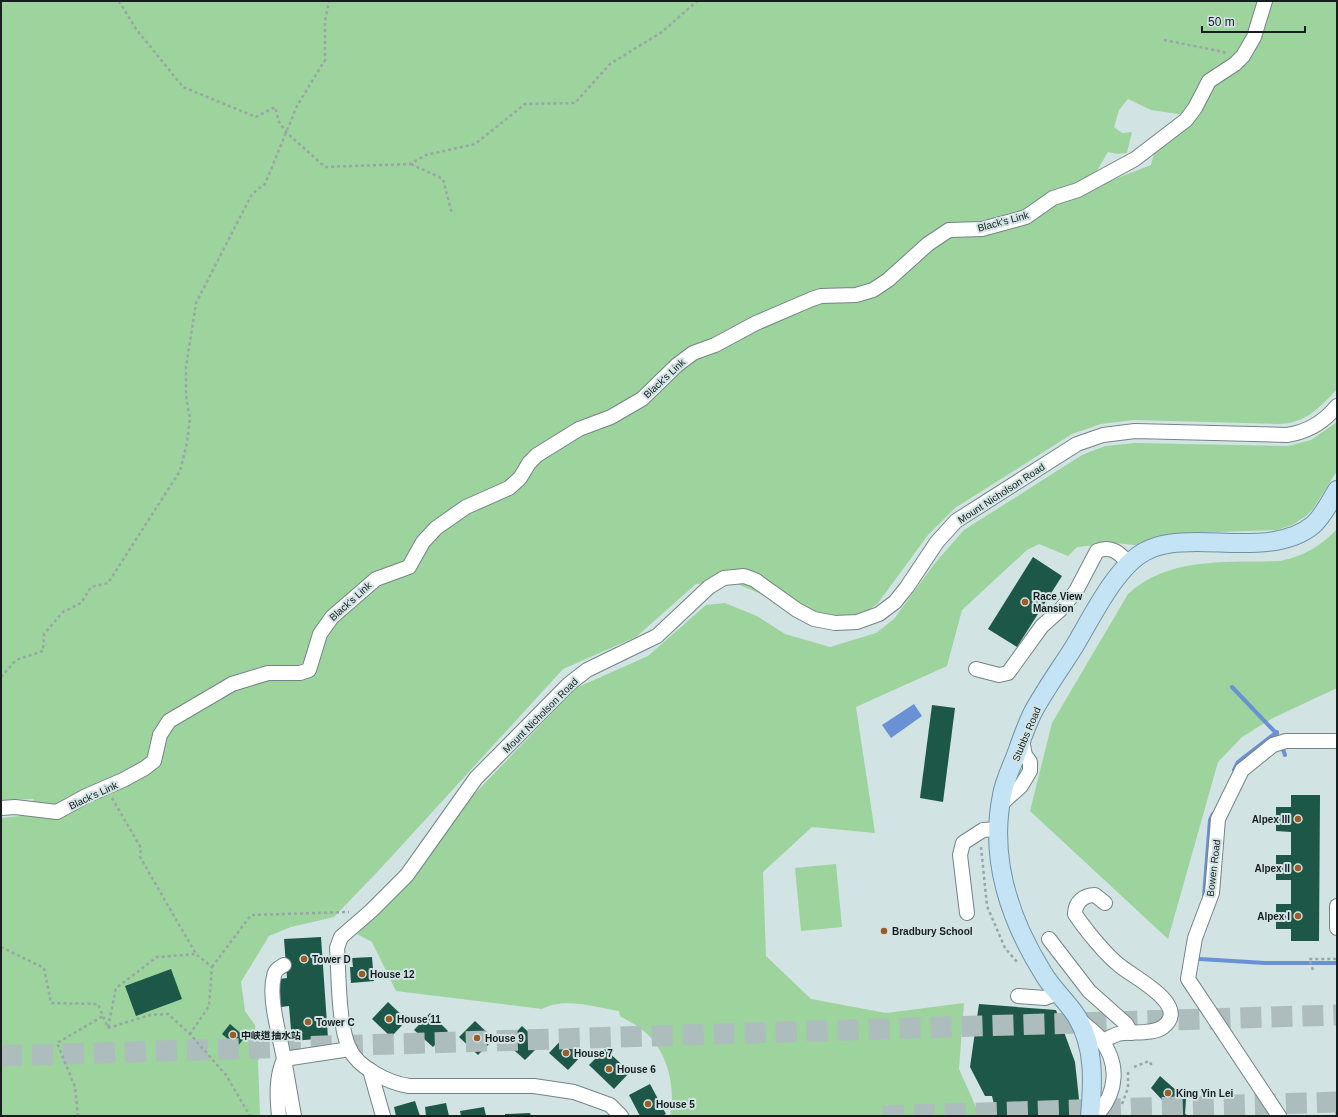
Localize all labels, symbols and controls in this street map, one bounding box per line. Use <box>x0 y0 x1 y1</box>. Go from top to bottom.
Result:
scale bar <box>1202 8 1305 34</box>
text: 50 m <box>1208 15 1235 29</box>
street label: Black's Link <box>976 209 1031 234</box>
street label: Black's Link <box>641 356 688 400</box>
street label: Mount Nicholson Road <box>956 461 1047 526</box>
street label: Black's Link <box>327 579 374 623</box>
place label: Race View Mansion <box>1033 591 1083 614</box>
marker: Race View Mansion <box>1020 597 1030 607</box>
street label: Mount Nicholson Road <box>501 676 580 755</box>
street label: Stubbs Road <box>1010 705 1043 763</box>
street label: Black's Link <box>67 779 120 812</box>
place label: Alpex III <box>1252 814 1290 825</box>
marker: Alpex III <box>1293 814 1303 824</box>
street label: Bowen Road <box>1205 839 1222 897</box>
place label: Alpex II <box>1254 863 1290 874</box>
marker: Alpex II <box>1293 863 1303 873</box>
place label: Alpex I <box>1257 911 1290 922</box>
marker: Alpex I <box>1293 911 1303 921</box>
marker: Bradbury School <box>879 926 889 936</box>
place label: Bradbury School <box>892 926 973 937</box>
marker: Tower D <box>299 954 309 964</box>
place label: Tower D <box>312 954 351 965</box>
marker: House 12 <box>357 969 367 979</box>
place label: House 12 <box>370 969 415 980</box>
marker: House 11 <box>384 1014 394 1024</box>
place label: House 11 <box>397 1014 441 1025</box>
marker: Tower C <box>303 1017 313 1027</box>
place label: Tower C <box>316 1017 355 1028</box>
marker: 中峽道抽水站 <box>228 1030 238 1040</box>
place label: 中峽道抽水站 <box>241 1030 301 1041</box>
marker: House 9 <box>472 1033 482 1043</box>
place label: House 9 <box>485 1033 524 1044</box>
marker: House 7 <box>561 1048 571 1058</box>
place label: House 7 <box>574 1048 613 1059</box>
marker: House 6 <box>604 1064 614 1074</box>
place label: House 6 <box>617 1064 656 1075</box>
marker: King Yin Lei <box>1163 1088 1173 1098</box>
place label: King Yin Lei <box>1176 1088 1233 1099</box>
marker: House 5 <box>643 1099 653 1109</box>
place label: House 5 <box>656 1099 695 1110</box>

